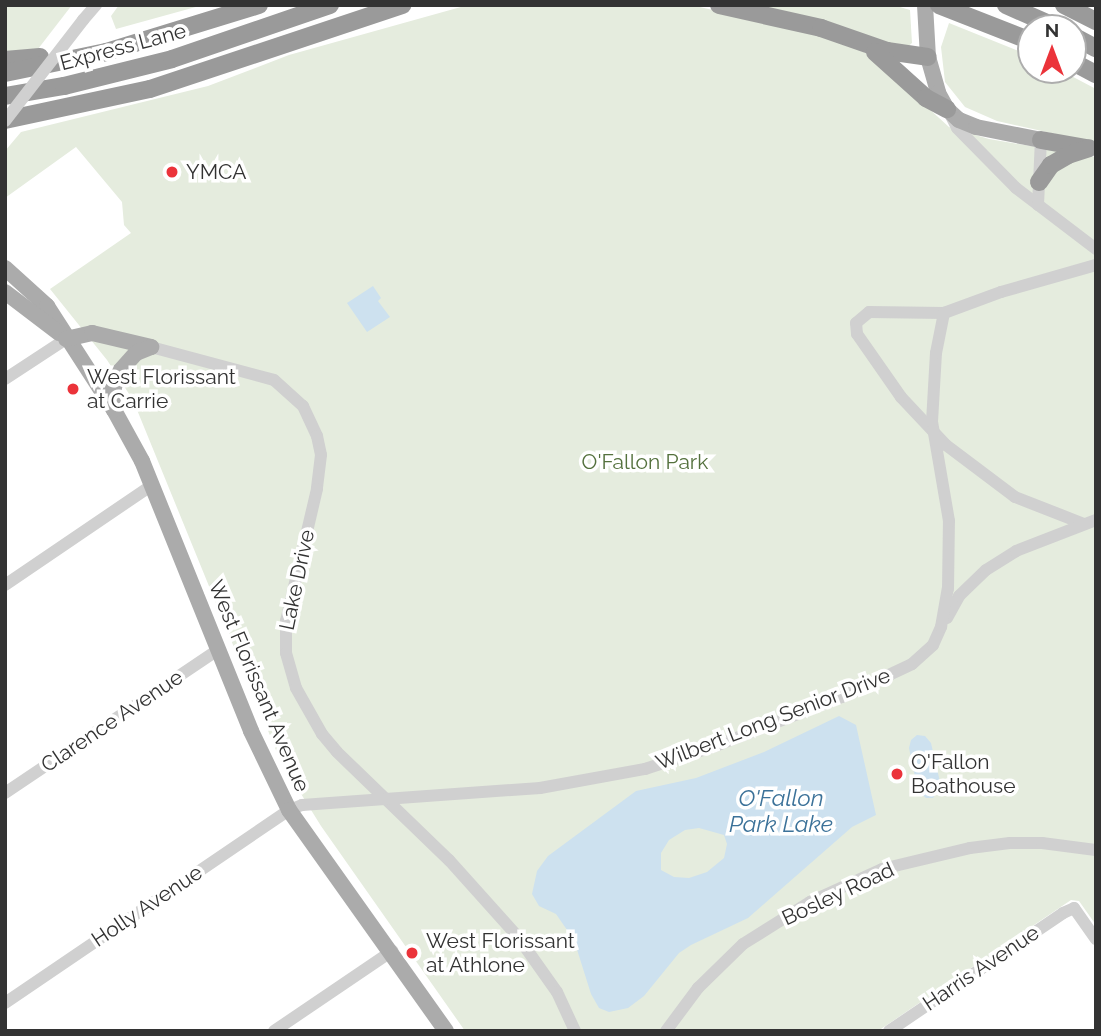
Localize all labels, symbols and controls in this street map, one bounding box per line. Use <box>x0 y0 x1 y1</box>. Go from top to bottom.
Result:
north arrow <box>1017 14 1087 84</box>
street label: Express Lane <box>57 18 189 76</box>
text: N <box>1045 19 1059 41</box>
place label: YMCA <box>186 159 246 185</box>
marker: YMCA <box>164 164 180 180</box>
place label: West Florissant at Carrie <box>87 364 236 414</box>
marker: West Florissant at Carrie <box>65 381 81 397</box>
park label: O'Fallon Park <box>582 449 708 475</box>
street label: Lake Drive <box>274 527 320 633</box>
street label: West Florissant Avenue <box>203 576 315 796</box>
street label: Wilbert Long Senior Drive <box>652 663 894 775</box>
street label: Clarence Avenue <box>36 664 188 778</box>
place label: O'Fallon Boathouse <box>911 749 1016 799</box>
marker: O'Fallon Boathouse <box>889 766 905 782</box>
water label: O'Fallon Park Lake <box>729 784 833 838</box>
street label: Bosley Road <box>778 857 898 931</box>
street label: Holly Avenue <box>86 859 208 953</box>
street label: Harris Avenue <box>918 920 1044 1016</box>
place label: West Florissant at Athlone <box>426 928 575 978</box>
marker: West Florissant at Athlone <box>404 945 420 961</box>

